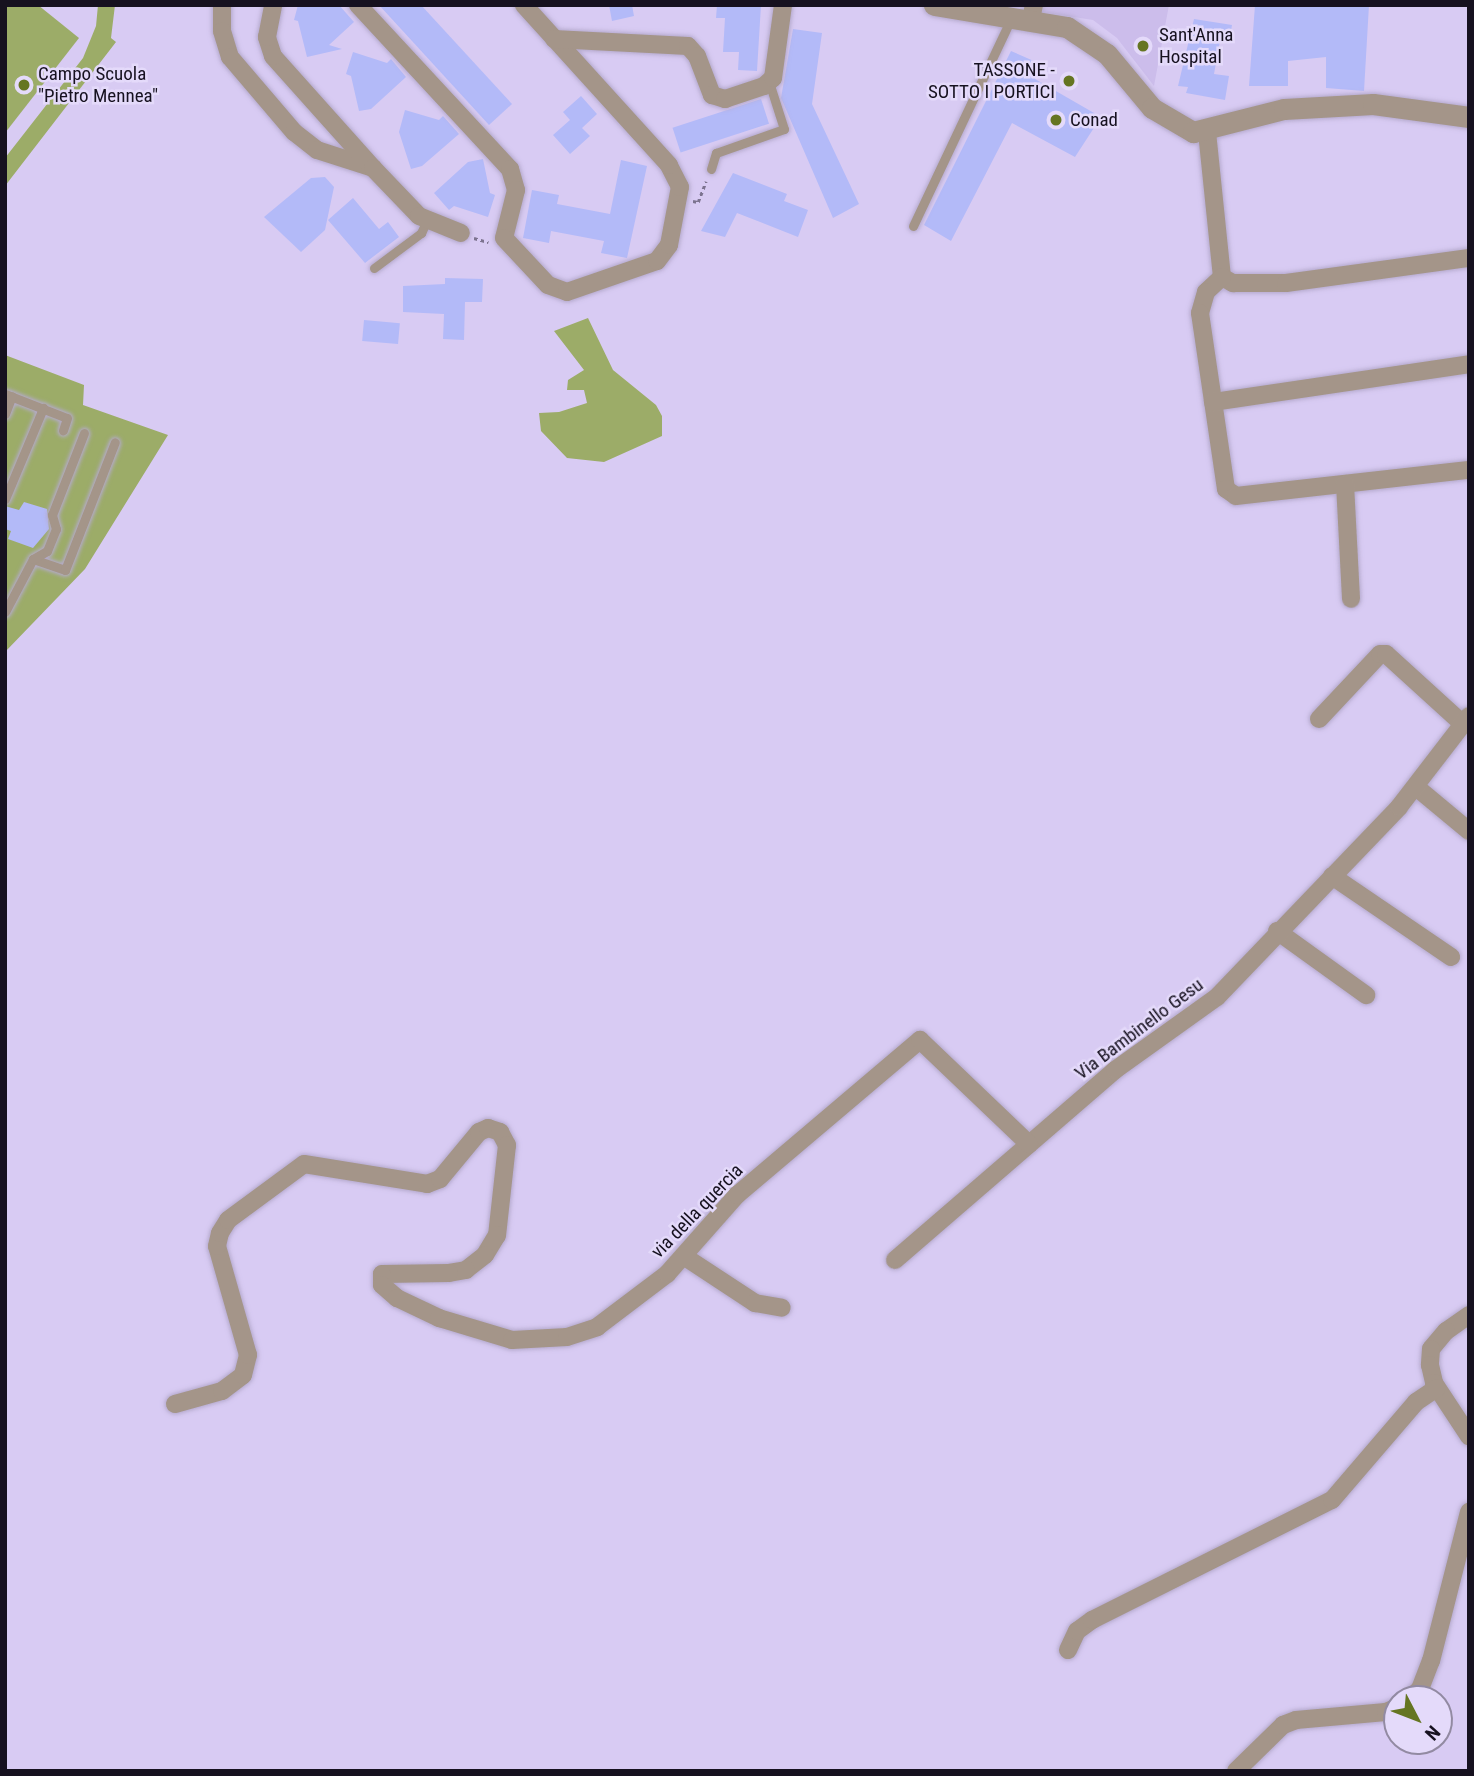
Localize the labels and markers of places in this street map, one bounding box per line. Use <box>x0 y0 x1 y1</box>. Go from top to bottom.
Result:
place label: Sant'Anna Hospital <box>1159 24 1233 68</box>
marker: Sant'Anna Hospital <box>1133 36 1153 56</box>
place label: TASSONE - SOTTO I PORTICI <box>928 59 1055 103</box>
place label: Campo Scuola "Pietro Mennea" <box>38 63 158 107</box>
marker: TASSONE - SOTTO I PORTICI <box>1061 73 1077 89</box>
marker: Campo Scuola "Pietro Mennea" <box>16 77 32 93</box>
place label: Conad <box>1070 109 1118 131</box>
marker: Conad <box>1048 112 1064 128</box>

